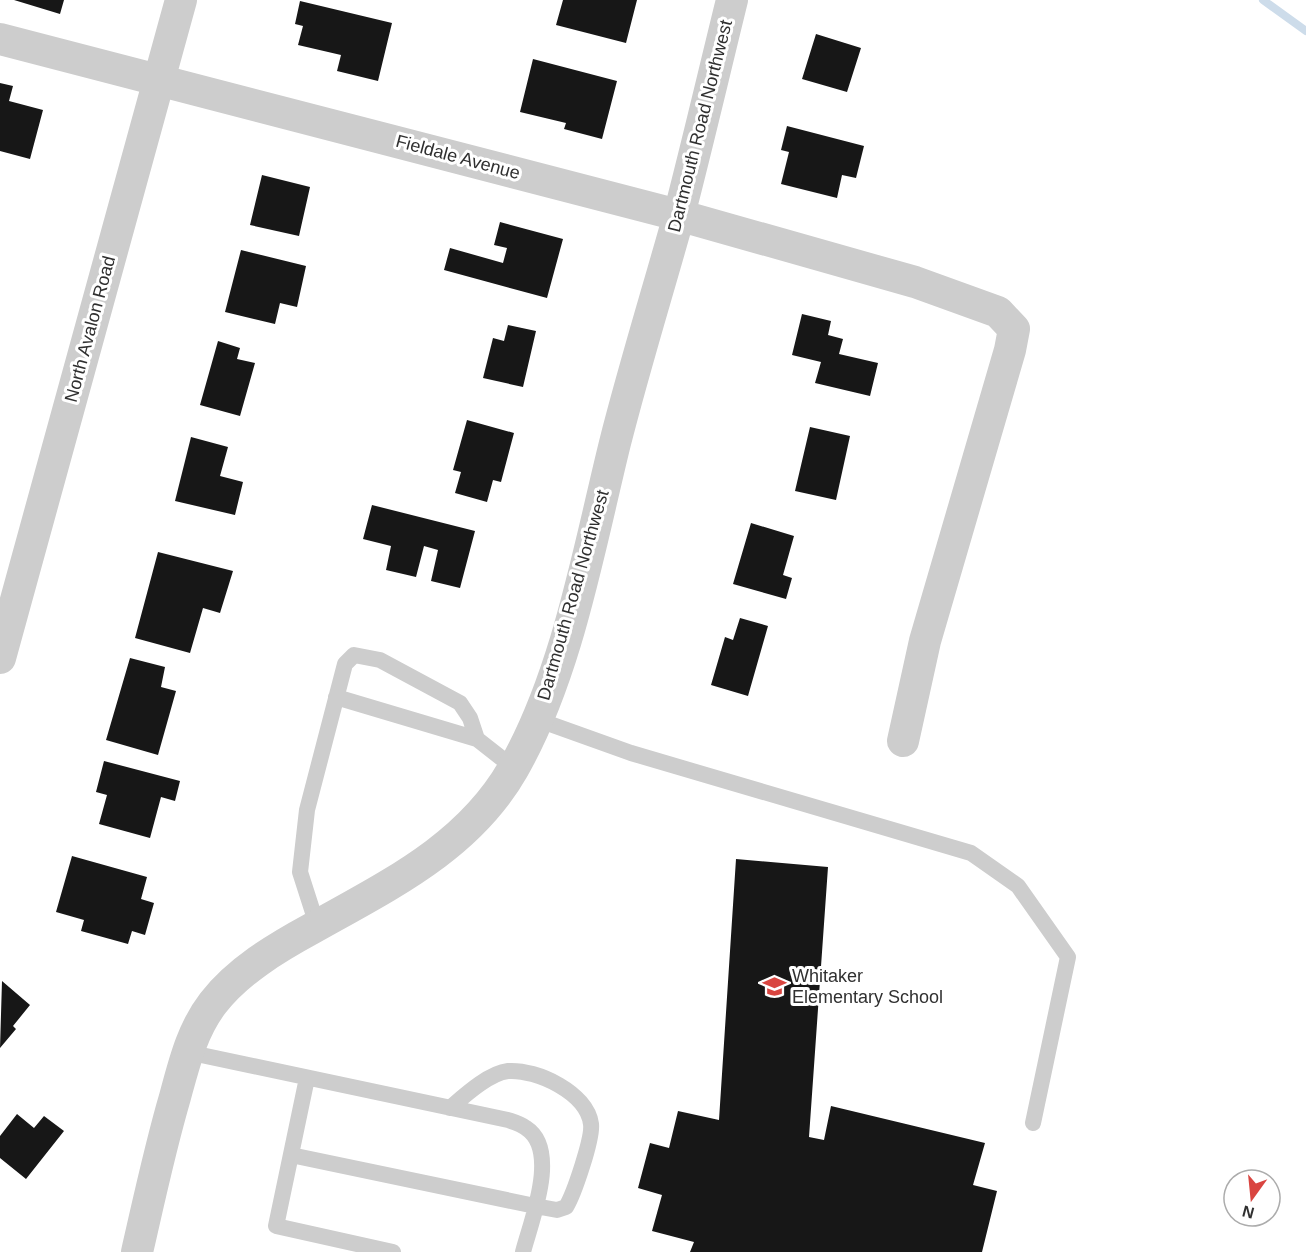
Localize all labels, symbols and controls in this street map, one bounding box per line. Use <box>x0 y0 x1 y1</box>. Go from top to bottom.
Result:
street label: Dartmouth Road Northwest <box>664 18 736 234</box>
street label: Fieldale Avenue <box>394 131 522 183</box>
street label: North Avalon Road <box>61 254 119 404</box>
street label: Dartmouth Road Northwest <box>533 487 613 703</box>
place label: Whitaker Elementary School <box>792 966 943 1007</box>
school or university icon: Whitaker Elementary School <box>761 973 787 999</box>
north arrow <box>1222 1168 1282 1228</box>
text: N <box>1240 1202 1256 1222</box>

